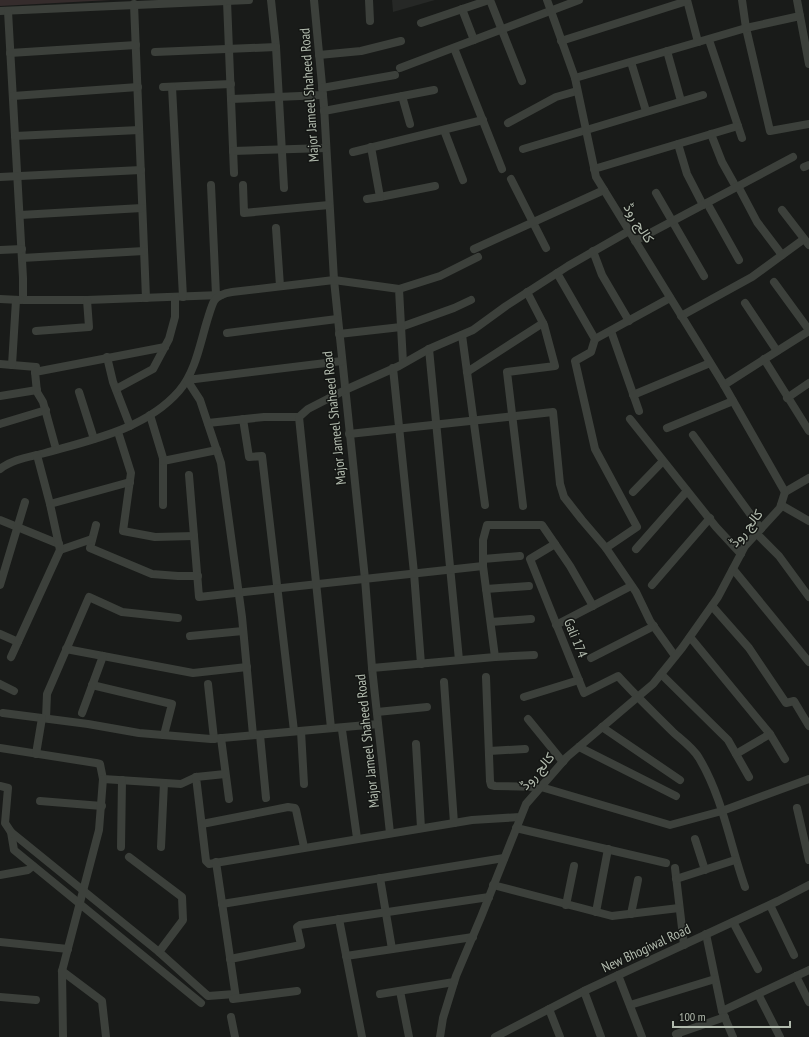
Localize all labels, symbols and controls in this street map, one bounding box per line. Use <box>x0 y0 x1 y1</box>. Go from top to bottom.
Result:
street label: Major Jameel Shaheed Road <box>295 27 323 163</box>
street label: کالج روڈ <box>618 200 658 247</box>
street label: Major Jameel Shaheed Road <box>318 350 350 486</box>
street label: کالج روڈ <box>725 505 768 552</box>
street label: Gali 174 <box>560 616 592 661</box>
street label: Major Jameel Shaheed Road <box>351 673 383 809</box>
street label: کالج روڈ <box>516 748 560 795</box>
street label: New Bhogiwal Road <box>599 920 693 976</box>
scale bar <box>673 1003 790 1029</box>
text: 100 m <box>679 1009 706 1024</box>

